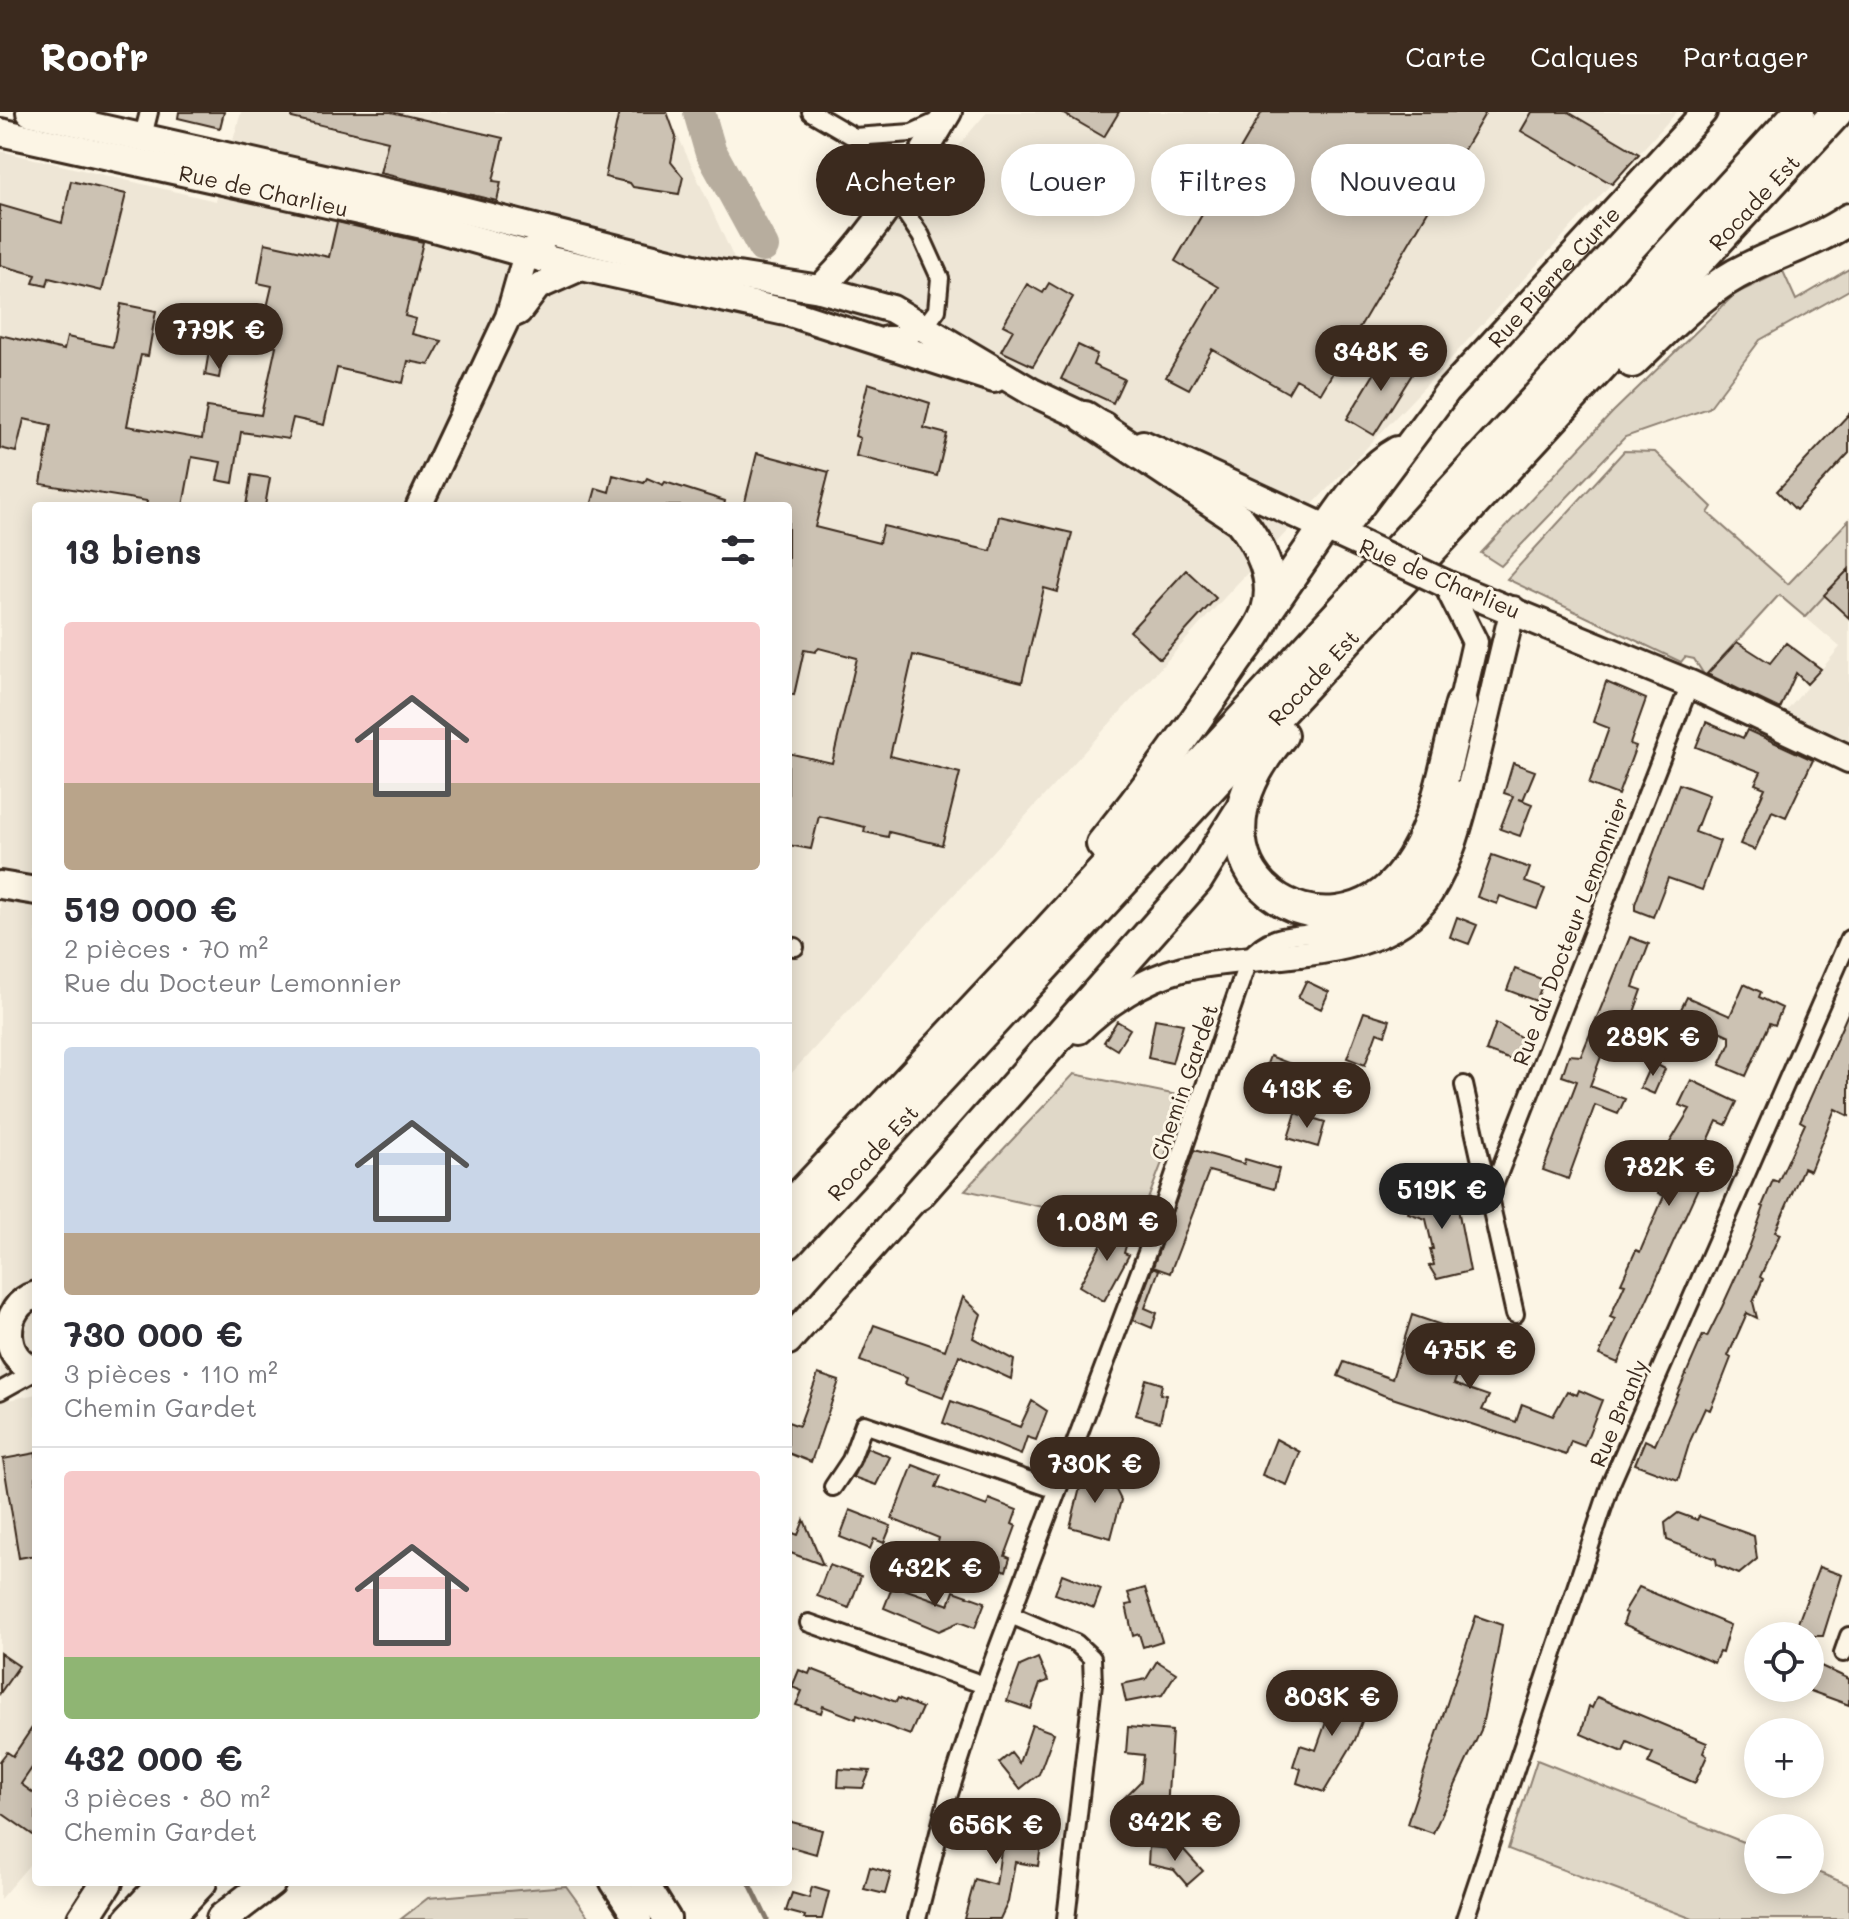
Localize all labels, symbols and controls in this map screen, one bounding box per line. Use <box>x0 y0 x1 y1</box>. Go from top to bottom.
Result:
text: Roofr <box>40 31 149 81</box>
text: Carte <box>1405 38 1486 74</box>
text: Calques <box>1530 38 1639 74</box>
text: Partager <box>1683 38 1809 74</box>
chip: Acheter <box>816 144 985 216</box>
chip: Louer <box>1001 144 1135 216</box>
chip: Filtres <box>1151 144 1295 216</box>
chip: Nouveau <box>1311 144 1485 216</box>
street label: Rocade Est <box>1702 147 1806 256</box>
street label: Rue de Charlieu <box>176 157 351 223</box>
street label: Rue Pierre Curie <box>1481 199 1626 353</box>
pin: 779K € <box>154 303 284 371</box>
text: 779K € <box>173 312 265 346</box>
pin: 348K € <box>1316 325 1446 393</box>
text: 348K € <box>1333 334 1429 368</box>
text: 13 biens <box>64 528 202 573</box>
icon: filters <box>716 528 760 572</box>
street label: Rue de Charlieu <box>1355 531 1525 625</box>
street label: Rocade Est <box>1261 623 1365 731</box>
icon: home <box>340 674 484 818</box>
street label: Rue du Docteur Lemonnier <box>1505 792 1635 1070</box>
text: 519 000 € <box>64 886 237 931</box>
text: 2 pièces · 70 m² <box>64 931 268 965</box>
text: Rue du Docteur Lemonnier <box>64 965 402 999</box>
street label: Chemin Gardet <box>1144 1000 1224 1164</box>
pin: 289K € <box>1588 1010 1718 1078</box>
text: 289K € <box>1606 1019 1700 1053</box>
pin: 413K € <box>1242 1062 1372 1130</box>
text: 413K € <box>1261 1071 1353 1105</box>
street label: Rocade Est <box>820 1098 924 1206</box>
icon: home <box>340 1099 484 1243</box>
pin: 782K € <box>1604 1140 1734 1208</box>
text: 782K € <box>1623 1149 1715 1183</box>
pin: 519K € <box>1377 1163 1507 1231</box>
text: 519K € <box>1397 1172 1487 1206</box>
pin: 1.08M € <box>1033 1195 1181 1263</box>
text: 1.08M € <box>1055 1204 1159 1238</box>
text: 730 000 € <box>64 1311 243 1356</box>
pin: 475K € <box>1405 1323 1535 1391</box>
text: 475K € <box>1423 1332 1517 1366</box>
street label: Rue Branly <box>1582 1355 1654 1471</box>
text: 3 pièces · 110 m² <box>64 1356 278 1390</box>
text: Chemin Gardet <box>64 1390 257 1424</box>
pin: 730K € <box>1030 1437 1160 1505</box>
text: 730K € <box>1048 1446 1142 1480</box>
icon: home <box>340 1523 484 1667</box>
pin: 432K € <box>870 1541 1000 1609</box>
text: 432K € <box>888 1550 982 1584</box>
map controls <box>1744 1622 1824 1894</box>
button: locate <box>1744 1622 1824 1702</box>
pin: 803K € <box>1267 1670 1397 1738</box>
text: 803K € <box>1284 1679 1380 1713</box>
button: + <box>1744 1718 1824 1798</box>
text: 432 000 € <box>64 1735 243 1780</box>
text: 3 pièces · 80 m² <box>64 1780 270 1814</box>
pin: 342K € <box>1110 1795 1240 1863</box>
pin: 656K € <box>931 1798 1061 1866</box>
text: 342K € <box>1128 1804 1222 1838</box>
text: 656K € <box>949 1807 1043 1841</box>
text: Chemin Gardet <box>64 1814 257 1848</box>
button: − <box>1744 1814 1824 1894</box>

